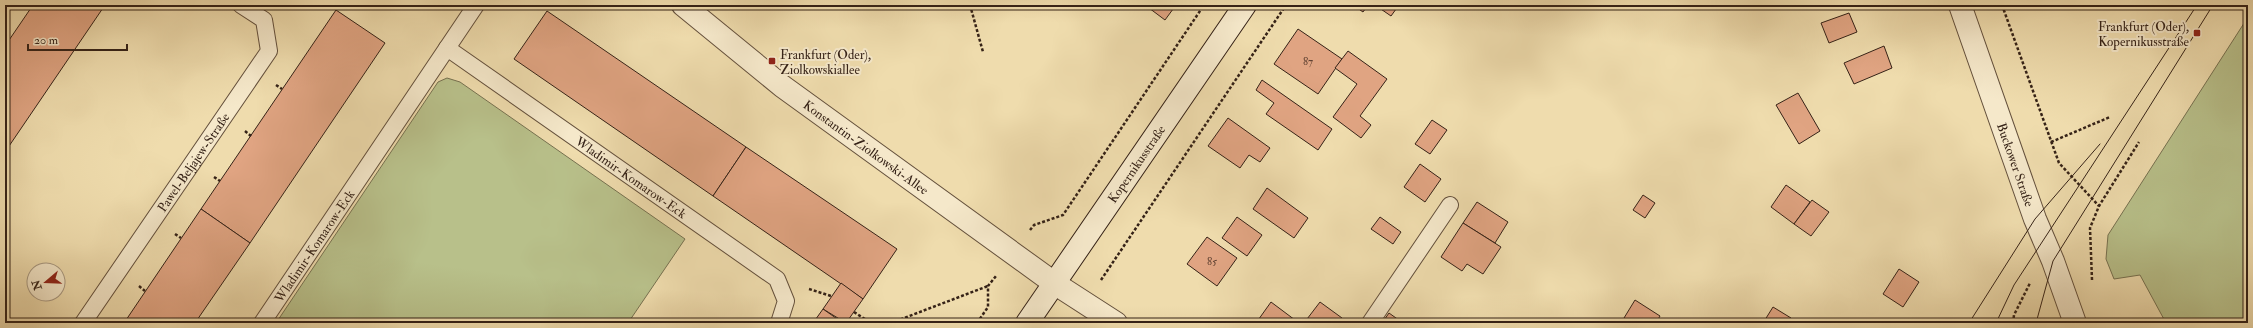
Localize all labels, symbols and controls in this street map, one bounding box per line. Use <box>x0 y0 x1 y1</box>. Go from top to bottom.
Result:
place label: Frankfurt (Oder), Kopernikusstraße <box>2098 19 2190 51</box>
scale bar <box>28 26 127 52</box>
marker: Frankfurt (Oder), Kopernikusstraße <box>2192 28 2202 38</box>
text: 20 m <box>34 33 59 48</box>
place label: Frankfurt (Oder), Ziolkowskiallee <box>780 47 871 78</box>
house number: 87 <box>1303 55 1313 68</box>
marker: Frankfurt (Oder), Ziolkowskiallee <box>767 56 777 66</box>
street label: Konstantin-Ziolkowski-Allee <box>800 97 932 199</box>
street label: Pawel-Beljajew-Straße <box>154 110 234 215</box>
street label: Buckower Straße <box>1993 121 2037 209</box>
street label: Kopernikusstraße <box>1105 122 1170 206</box>
street label: Wladimir-Komarow-Eck <box>571 133 690 223</box>
street label: Wladimir-Komarow-Eck <box>271 187 359 306</box>
house number: 85 <box>1207 255 1217 268</box>
north arrow <box>26 262 66 302</box>
text: N <box>29 277 45 293</box>

